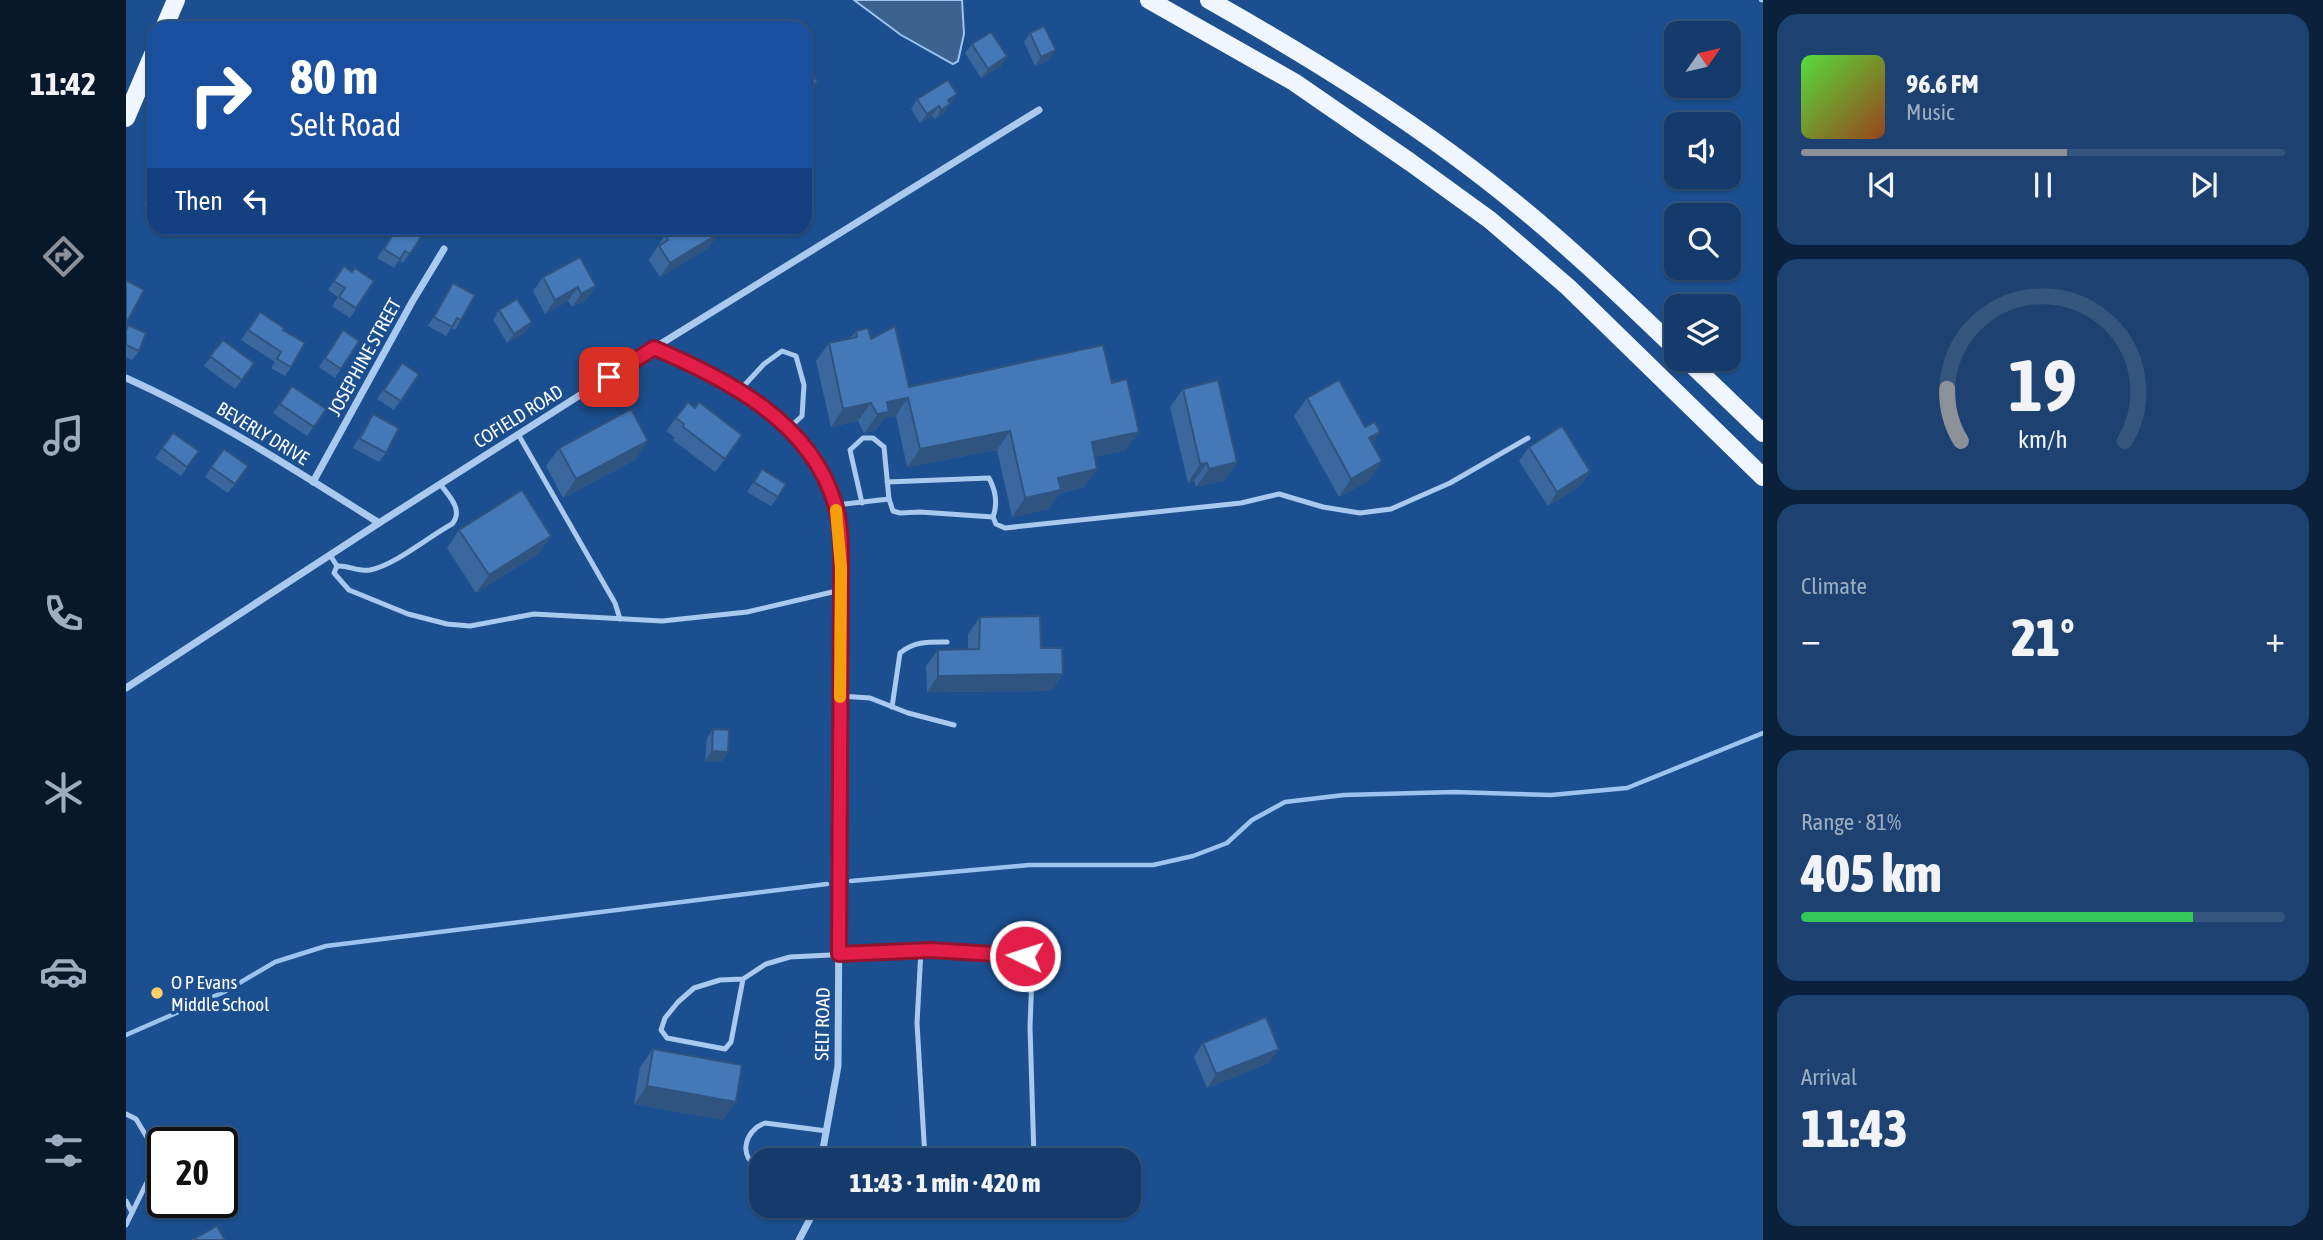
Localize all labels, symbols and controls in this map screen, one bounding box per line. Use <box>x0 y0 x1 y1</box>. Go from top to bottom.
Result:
north arrow <box>1664 21 1741 98</box>
map controls <box>1664 21 1741 371</box>
text: 80 m <box>290 48 378 104</box>
icon: right <box>175 49 266 140</box>
text: 11:42 <box>30 65 96 102</box>
text: 96.6 FM <box>1906 69 1979 99</box>
text: Music <box>1906 99 1954 125</box>
text: Selt Road <box>290 106 401 143</box>
button: sound <box>1664 112 1741 189</box>
icon: previous <box>1863 166 1901 204</box>
icon: pause <box>2024 166 2062 204</box>
icon: next <box>2185 166 2223 204</box>
icon: left <box>237 182 275 220</box>
text: Then <box>175 186 223 216</box>
button: search <box>1664 203 1741 280</box>
icon: directions <box>39 232 88 281</box>
street label: JOSEPHINE STREET <box>323 294 406 419</box>
button: layers <box>1664 294 1741 371</box>
text: 19 <box>2009 343 2077 426</box>
pin <box>579 347 639 407</box>
icon: arrive <box>590 358 628 396</box>
street label: COFIELD ROAD <box>469 380 567 452</box>
street label: BEVERLY DRIVE <box>213 397 313 469</box>
icon: music <box>39 411 88 460</box>
text: km/h <box>2018 425 2068 453</box>
text: Climate <box>1801 573 1867 599</box>
icon: phone <box>39 589 88 638</box>
text: 21° <box>2011 607 2075 667</box>
text: − <box>1801 617 1821 660</box>
text: + <box>2265 617 2285 660</box>
icon: climate <box>39 768 88 817</box>
text: Range · 81% <box>1801 809 1901 835</box>
text: 405 km <box>1801 843 1942 903</box>
position arrow <box>988 919 1062 993</box>
icon: car <box>39 947 88 996</box>
place label: O P Evans Middle School <box>171 971 269 1015</box>
marker: O P Evans Middle School <box>149 985 165 1001</box>
street label: SELT ROAD <box>810 987 834 1061</box>
text: Arrival <box>1801 1064 1857 1090</box>
text: 11:43 <box>1801 1098 1908 1158</box>
icon: filters <box>39 1126 88 1175</box>
speed limit sign: 20 <box>147 1127 238 1218</box>
text: 11:43 · 1 min · 420 m <box>850 1168 1040 1198</box>

